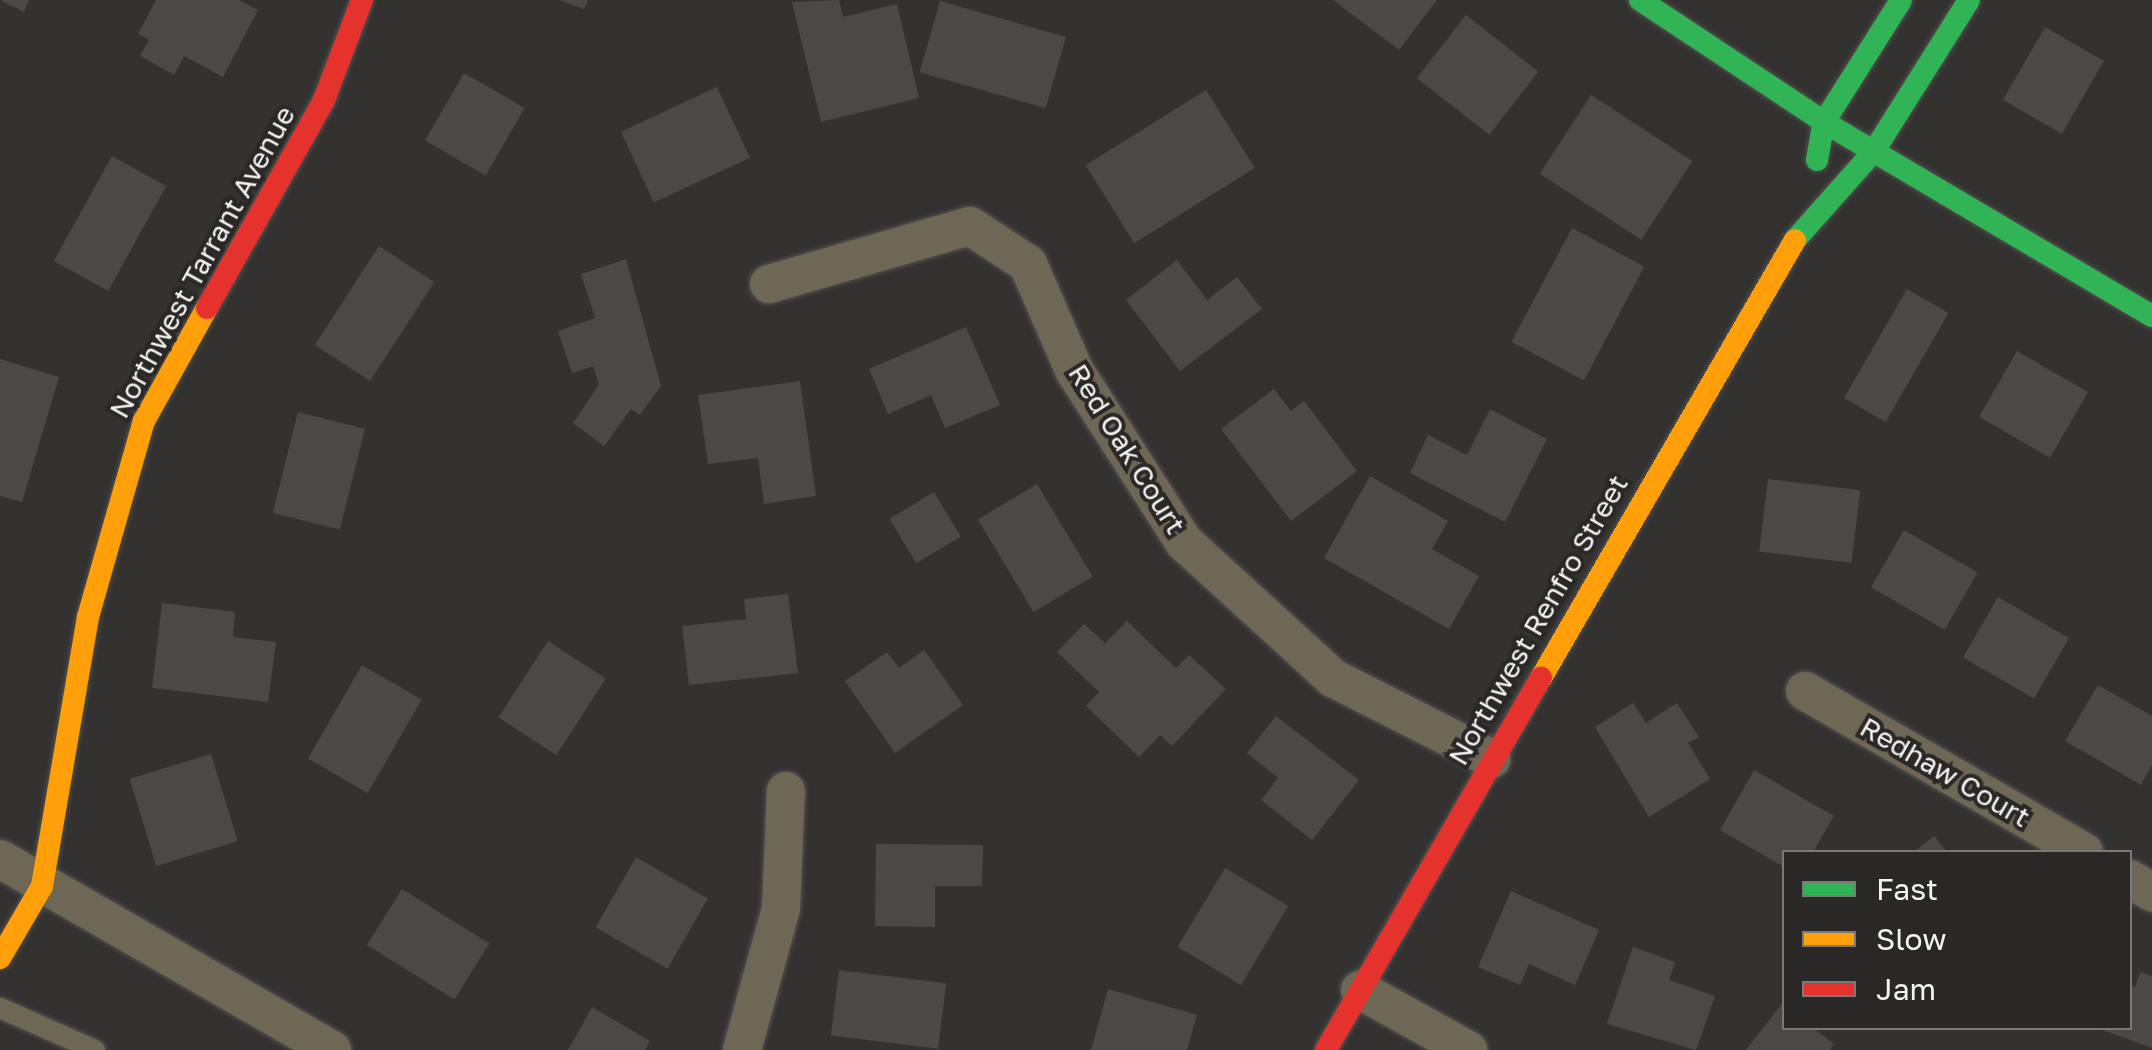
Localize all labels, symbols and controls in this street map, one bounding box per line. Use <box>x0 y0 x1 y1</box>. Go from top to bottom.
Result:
street label: Northwest Tarrant Avenue <box>102 100 302 424</box>
street label: Red Oak Court <box>1061 358 1193 540</box>
street label: Northwest Renfro Street <box>1441 469 1635 771</box>
street label: Redhaw Court <box>1854 710 2036 834</box>
legend <box>1782 850 2132 1030</box>
text: Fast <box>1876 871 1938 907</box>
text: Slow <box>1876 921 1947 957</box>
text: Jam <box>1876 971 1936 1007</box>

